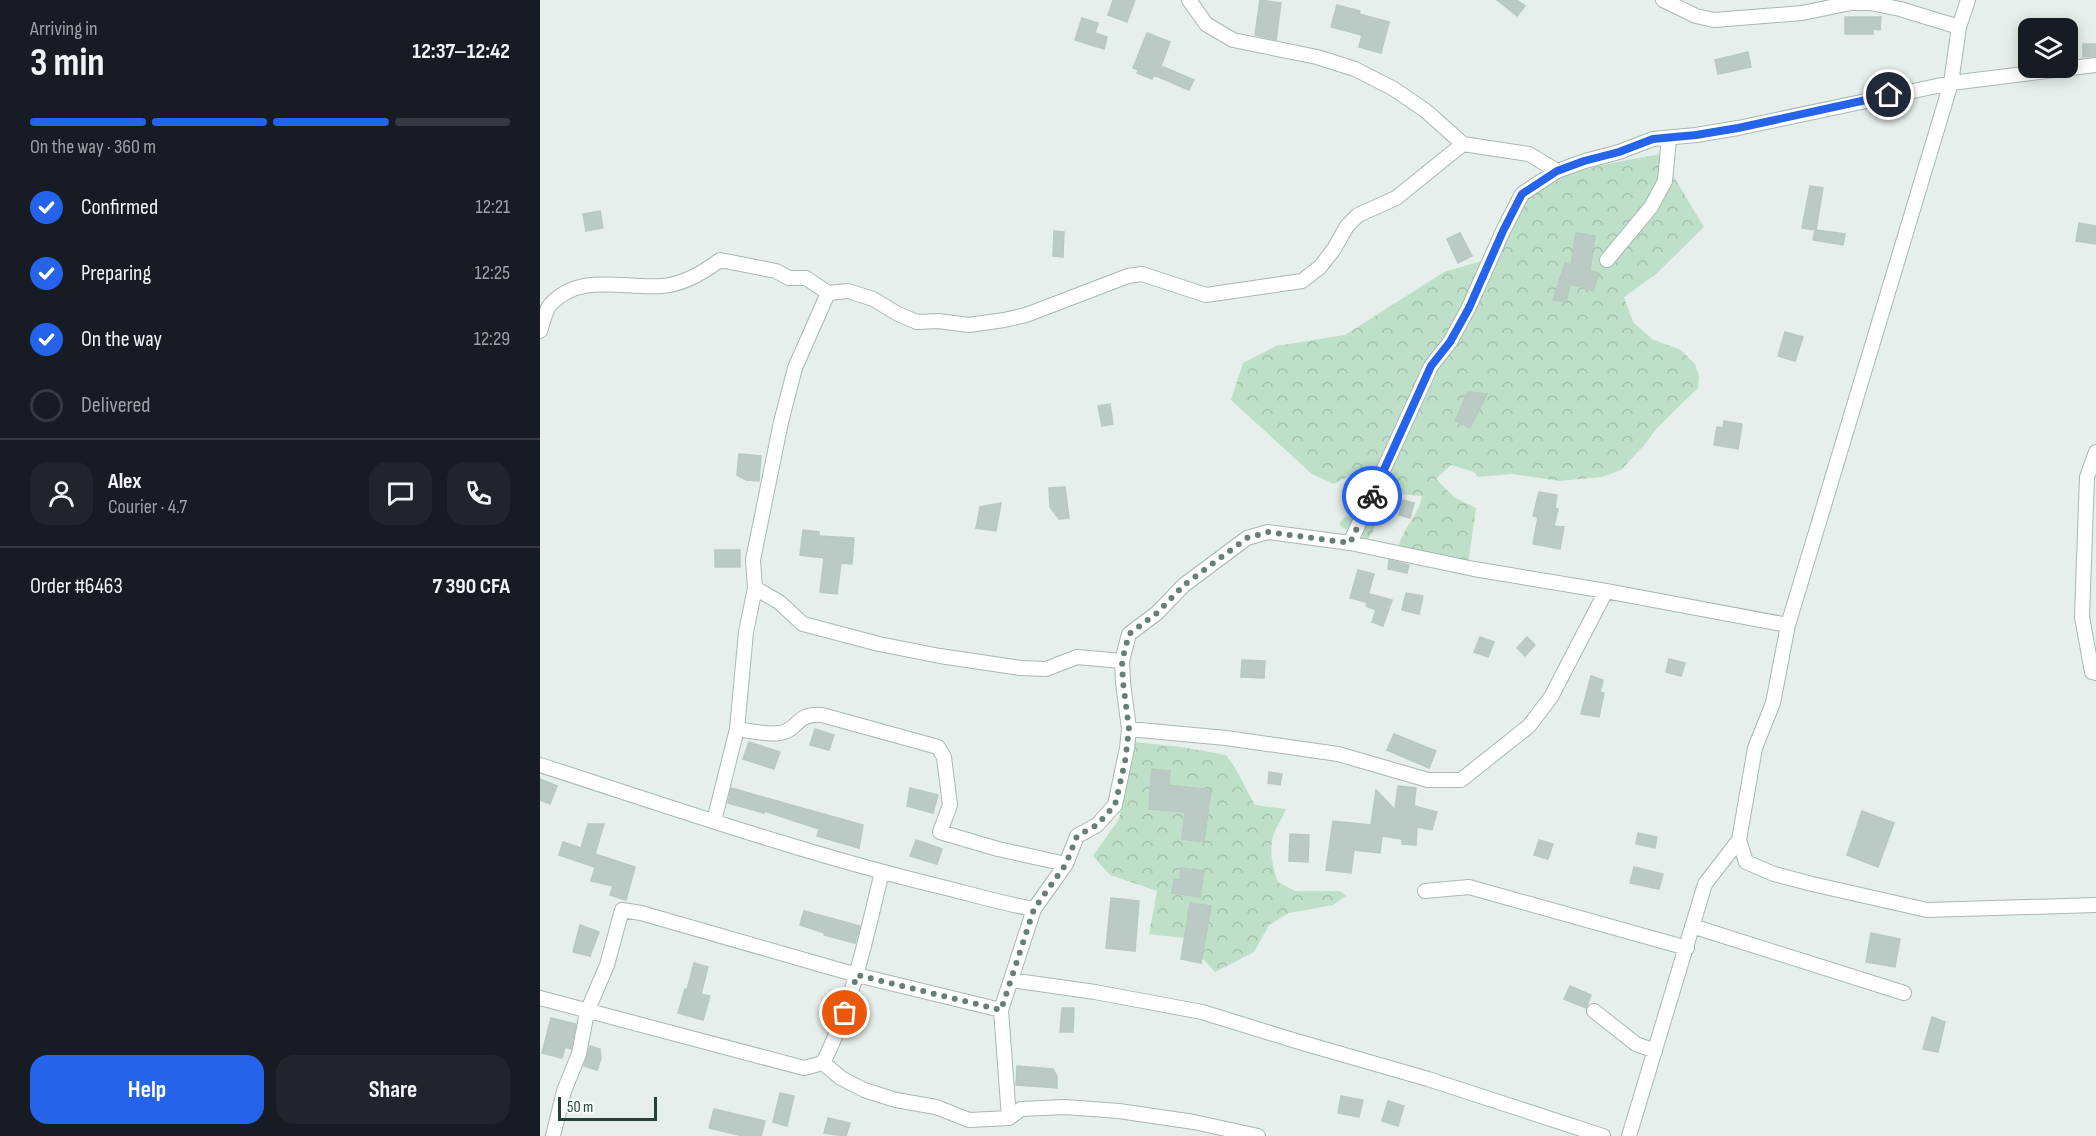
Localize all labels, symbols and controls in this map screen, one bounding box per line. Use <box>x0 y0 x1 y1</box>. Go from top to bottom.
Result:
text: Arriving in <box>30 17 98 41</box>
map controls <box>2018 18 2078 78</box>
button: layers <box>2018 18 2078 78</box>
text: 12:37–12:42 <box>412 38 510 65</box>
text: 3 min <box>30 40 105 87</box>
pin <box>1863 69 1914 120</box>
icon: home <box>1872 78 1905 111</box>
text: On the way · 360 m <box>30 135 156 159</box>
icon: check <box>30 191 63 224</box>
text: Confirmed <box>81 194 158 221</box>
text: 12:21 <box>475 195 510 219</box>
icon: check <box>30 257 63 290</box>
text: Preparing <box>81 260 151 287</box>
text: 12:25 <box>475 261 510 285</box>
icon: check <box>30 323 63 356</box>
text: On the way <box>81 326 162 353</box>
text: 12:29 <box>474 327 510 351</box>
text: Delivered <box>81 392 150 419</box>
button: person <box>30 462 93 525</box>
button: chat <box>369 462 432 525</box>
button: phone <box>447 462 510 525</box>
courier <box>1342 466 1402 526</box>
text: Alex <box>108 468 141 495</box>
icon: bike <box>1356 480 1389 513</box>
text: Courier · 4.7 <box>108 495 187 519</box>
text: Order #6463 <box>30 573 123 600</box>
text: 7 390 CFA <box>432 573 510 600</box>
pin <box>819 987 870 1038</box>
icon: bag <box>828 996 861 1029</box>
button: Help <box>30 1055 264 1124</box>
button: Share <box>276 1055 510 1124</box>
scale bar <box>558 1094 657 1122</box>
text: 50 m <box>567 1098 593 1117</box>

